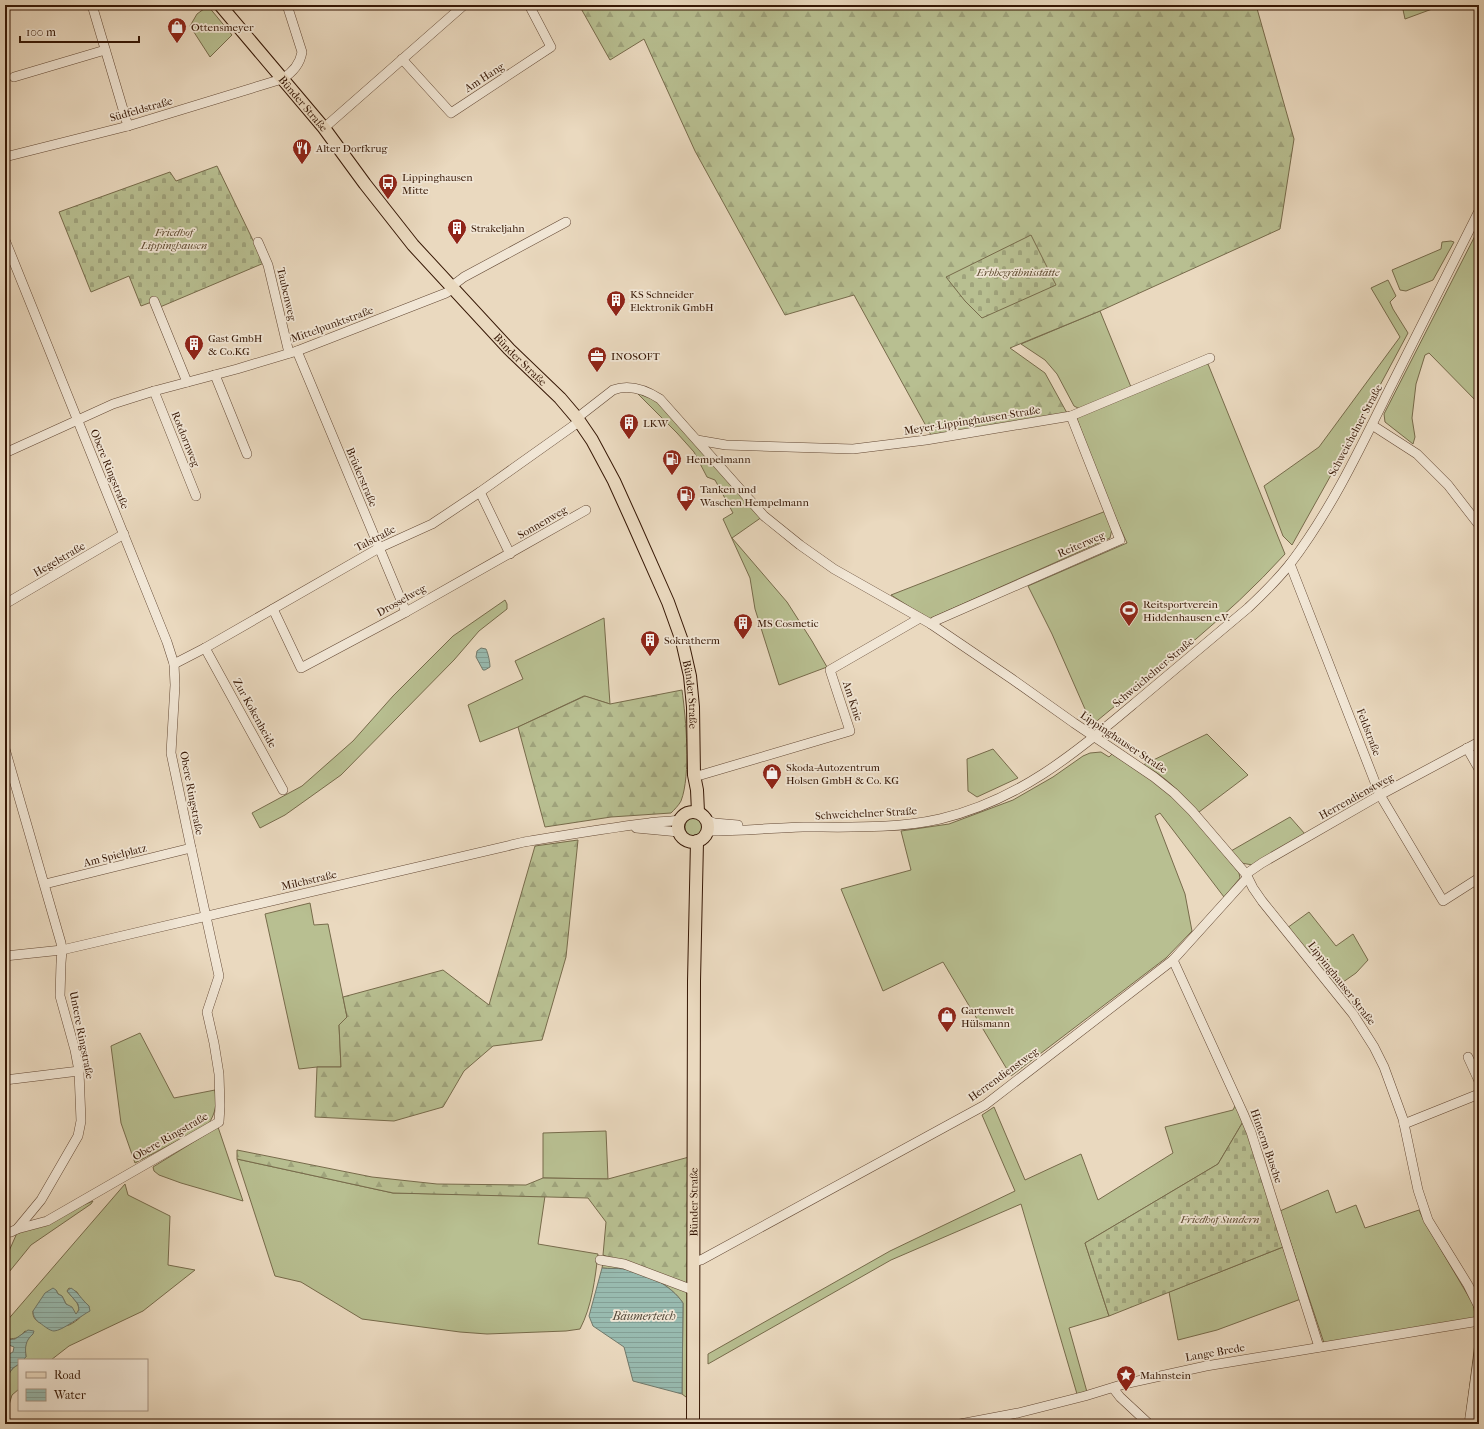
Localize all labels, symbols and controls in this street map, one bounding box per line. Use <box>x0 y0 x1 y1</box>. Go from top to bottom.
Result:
shop icon: Ottensmeyer <box>166 16 188 44</box>
scale bar <box>20 18 139 44</box>
place label: Ottensmeyer <box>191 21 254 34</box>
text: 100 m <box>26 25 56 39</box>
street label: Am Hang <box>461 60 507 96</box>
street label: Bünder Straße <box>276 73 331 135</box>
street label: Südfeldstraße <box>108 94 175 125</box>
restaurant icon: Alter Dorfkrug <box>291 137 313 165</box>
place label: Alter Dorfkrug <box>315 142 387 155</box>
place label: Lippinghausen Mitte <box>402 171 473 197</box>
bus stop icon: Lippinghausen Mitte <box>377 172 399 200</box>
building icon: Strakeljahn <box>446 217 468 245</box>
place label: Strakeljahn <box>471 222 525 235</box>
park label: Friedhof Lippinghausen <box>140 226 207 252</box>
street label: Taubenweg <box>274 266 299 322</box>
park label: Erbbegräbnisstätte <box>976 266 1060 279</box>
place label: KS Schneider Elektronik GmbH <box>630 288 714 314</box>
building icon: KS Schneider Elektronik GmbH <box>605 289 627 317</box>
street label: Mittelpunktstraße <box>289 303 376 345</box>
street label: Bünder Straße <box>491 331 550 389</box>
place label: Gast GmbH & Co.KG <box>208 332 263 358</box>
building icon: Gast GmbH & Co.KG <box>183 333 205 361</box>
office icon: INOSOFT <box>586 345 608 373</box>
place label: INOSOFT <box>611 350 661 363</box>
street label: Schweichelner Straße <box>1326 382 1385 478</box>
street label: Meyer-Lippinghausen-Straße <box>903 403 1042 438</box>
street label: Rotdornweg <box>168 409 203 469</box>
building icon: LKW <box>618 412 640 440</box>
place label: LKW <box>643 417 669 430</box>
street label: Obere Ringstraße <box>88 427 132 512</box>
street label: Brüderstraße <box>343 445 380 509</box>
fuel station icon: Hempelmann <box>661 448 683 476</box>
place label: Hempelmann <box>686 453 751 466</box>
place label: Tanken und Waschen Hempelmann <box>699 483 809 509</box>
fuel station icon: Tanken und Waschen Hempelmann <box>675 484 697 512</box>
street label: Sonnenweg <box>515 503 569 542</box>
street label: Talstraße <box>353 522 398 554</box>
street label: Reiterweg <box>1056 529 1107 560</box>
street label: Hegelstraße <box>31 539 88 579</box>
street label: Drosselweg <box>374 582 428 619</box>
place label: Reitsportverein Hiddenhausen e.V. <box>1143 598 1230 624</box>
sports icon: Reitsportverein Hiddenhausen e.V. <box>1118 599 1140 627</box>
building icon: MS Cosmetic <box>732 612 754 640</box>
place label: MS Cosmetic <box>757 617 819 630</box>
building icon: Sokratherm <box>639 629 661 657</box>
place label: Sokratherm <box>664 634 721 647</box>
street label: Schweichelner Straße <box>1110 634 1197 710</box>
street label: Bünder Straße <box>680 659 699 729</box>
street label: Zur Kokenheide <box>230 676 279 751</box>
street label: Am Knie <box>840 678 865 723</box>
street label: Feldstraße <box>1354 707 1384 758</box>
street label: Lippinghauser Straße <box>1078 708 1170 777</box>
street label: Obere Ringstraße <box>177 750 206 837</box>
place label: Skoda-Autozentrum Holsen GmbH & Co. KG <box>786 761 899 787</box>
shop icon: Skoda-Autozentrum Holsen GmbH & Co. KG <box>761 762 783 790</box>
street label: Herrendienstweg <box>1317 770 1396 822</box>
street label: Schweichelner Straße <box>815 804 918 823</box>
street label: Am Spielplatz <box>81 841 148 870</box>
street label: Milchstraße <box>280 868 339 893</box>
street label: Lippinghauser Straße <box>1305 939 1378 1028</box>
street label: Untere Ringstraße <box>67 990 97 1081</box>
place label: Gartenwelt Hülsmann <box>961 1004 1014 1030</box>
shop icon: Gartenwelt Hülsmann <box>936 1005 958 1033</box>
street label: Herrendienstweg <box>966 1045 1041 1104</box>
street label: Hinterm Busche <box>1248 1107 1285 1185</box>
street label: Obere Ringstraße <box>130 1109 211 1163</box>
street label: Bünder Straße <box>687 1167 701 1237</box>
park label: Friedhof Sundern <box>1179 1213 1260 1226</box>
water label: Bäumerteich <box>611 1309 676 1323</box>
street label: Lange Brede <box>1184 1341 1247 1364</box>
legend <box>18 1359 148 1411</box>
place icon: Mahnstein <box>1115 1364 1137 1392</box>
text: Road <box>54 1368 81 1382</box>
place label: Mahnstein <box>1140 1369 1191 1382</box>
text: Water <box>53 1388 87 1402</box>

